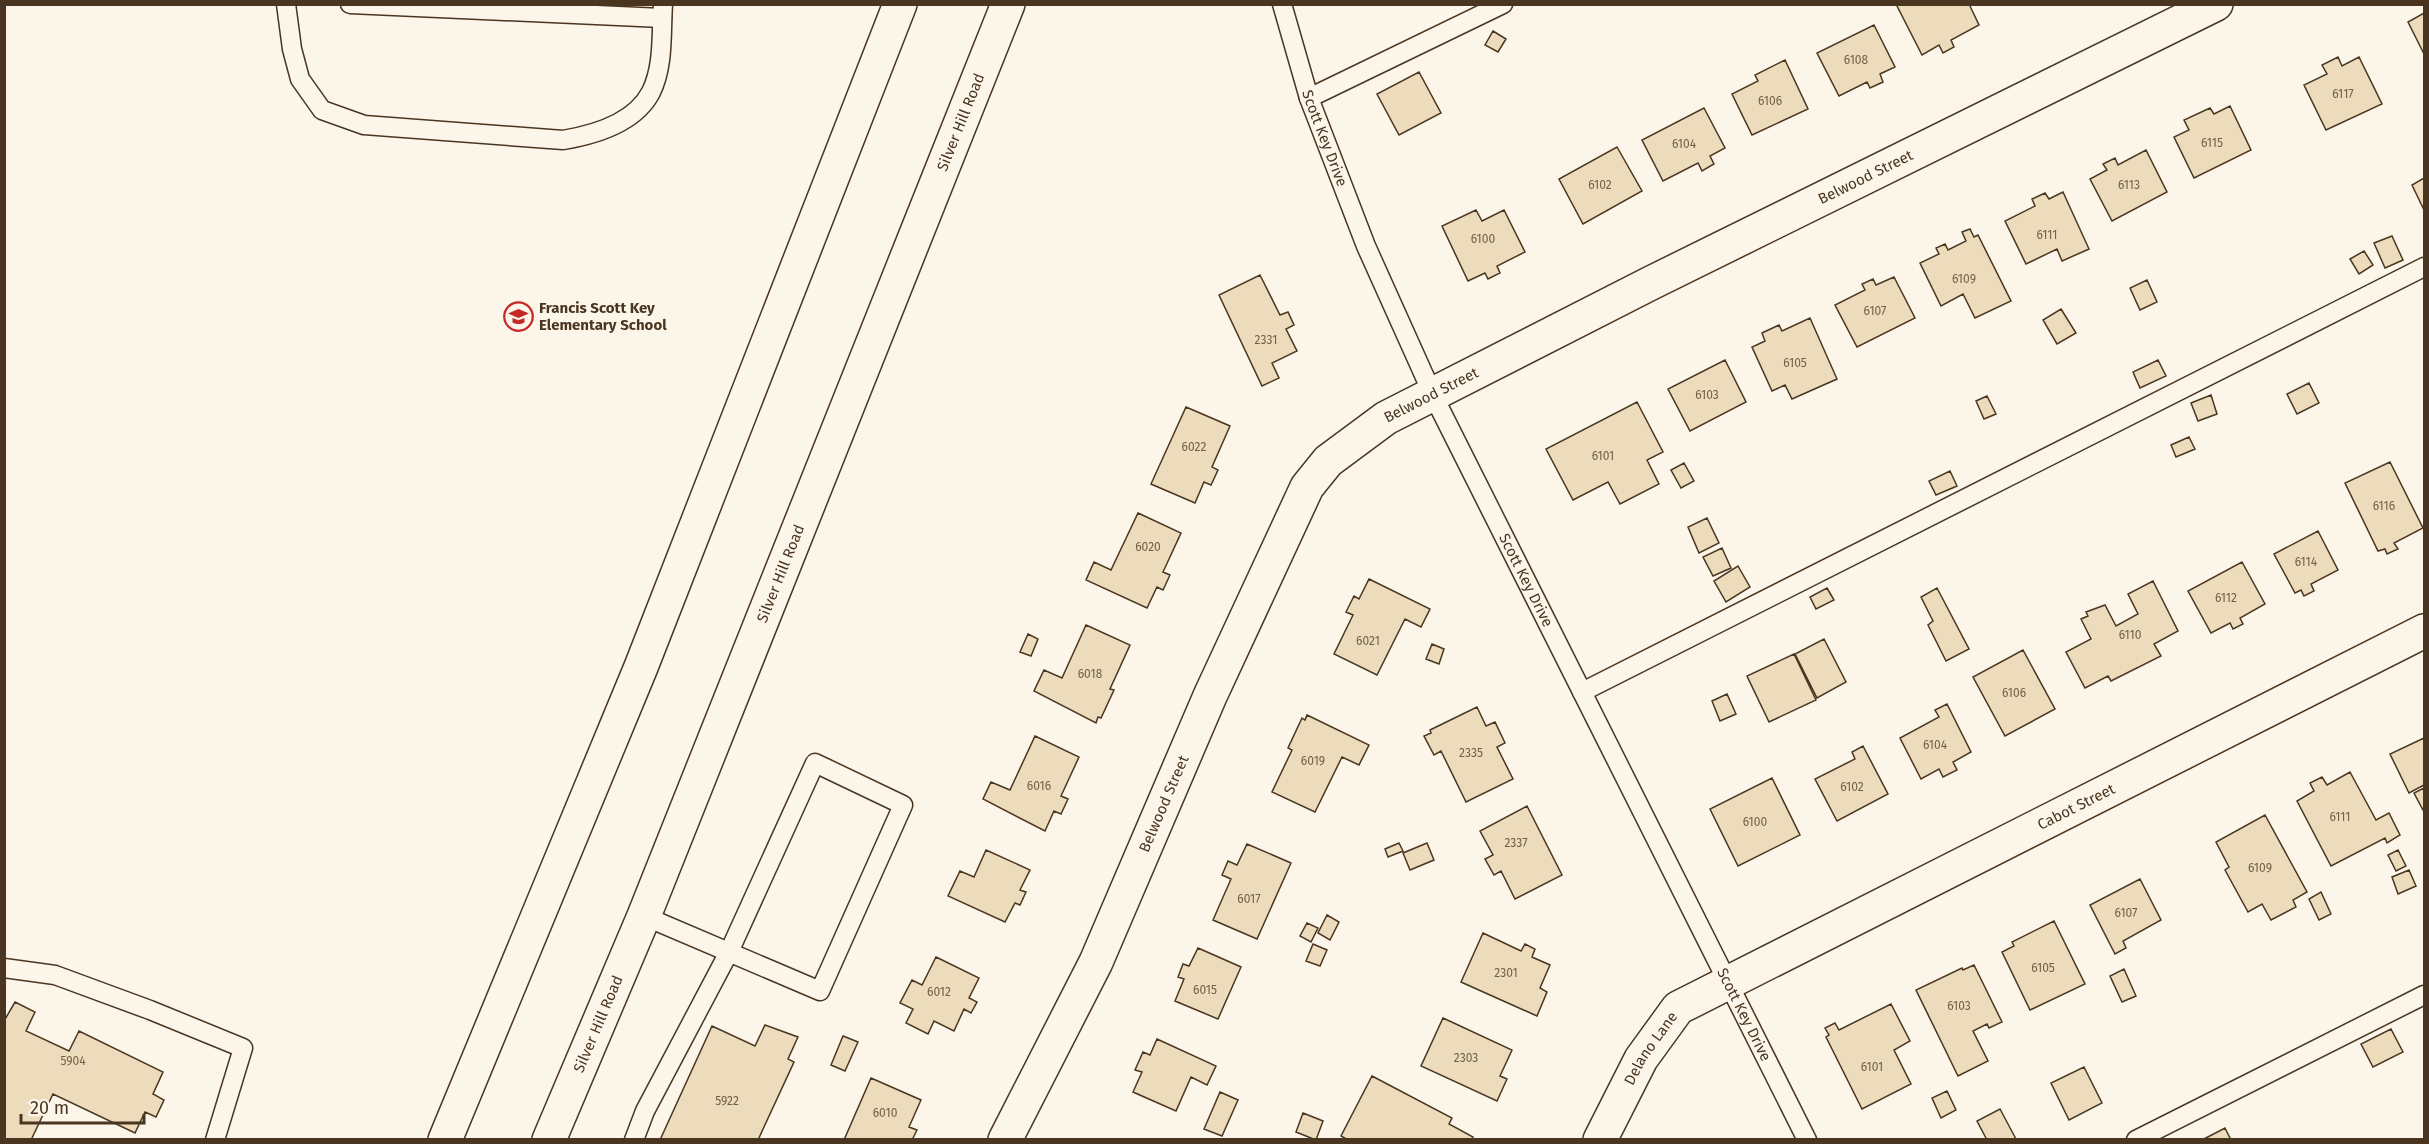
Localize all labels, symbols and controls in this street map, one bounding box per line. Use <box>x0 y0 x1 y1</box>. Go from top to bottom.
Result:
house number: 6108 <box>1844 53 1869 67</box>
street label: Silver Hill Road <box>933 71 988 174</box>
house number: 6117 <box>2332 87 2354 101</box>
street label: Scott Key Drive <box>1298 88 1351 189</box>
house number: 6106 <box>1758 94 1782 108</box>
house number: 6115 <box>2201 136 2223 150</box>
house number: 6104 <box>1672 137 1697 151</box>
street label: Belwood Street <box>1815 146 1917 208</box>
house number: 6102 <box>1588 178 1612 192</box>
house number: 6113 <box>2118 178 2140 192</box>
house number: 6111 <box>2036 228 2058 242</box>
house number: 6100 <box>1471 232 1495 246</box>
house number: 6109 <box>1952 272 1976 286</box>
place label: Francis Scott Key Elementary School <box>539 299 667 334</box>
school or university icon: Francis Scott Key Elementary School <box>502 301 534 333</box>
house number: 6107 <box>1864 304 1886 318</box>
house number: 2331 <box>1255 333 1277 347</box>
house number: 6105 <box>1783 356 1807 370</box>
street label: Belwood Street <box>1381 363 1482 427</box>
house number: 6103 <box>1695 388 1719 402</box>
house number: 6022 <box>1182 440 1206 454</box>
house number: 6101 <box>1592 449 1614 463</box>
house number: 6116 <box>2373 499 2395 513</box>
street label: Silver Hill Road <box>753 522 808 625</box>
street label: Scott Key Drive <box>1495 531 1557 630</box>
house number: 6020 <box>1135 540 1161 554</box>
house number: 6114 <box>2295 555 2318 569</box>
house number: 6112 <box>2215 591 2237 605</box>
house number: 6110 <box>2119 628 2142 642</box>
house number: 6021 <box>1356 634 1380 648</box>
house number: 6018 <box>1078 667 1103 681</box>
house number: 6106 <box>2002 686 2026 700</box>
house number: 6104 <box>1923 738 1948 752</box>
house number: 2335 <box>1459 746 1483 760</box>
street label: Belwood Street <box>1135 752 1193 855</box>
house number: 6019 <box>1301 754 1325 768</box>
house number: 6016 <box>1027 779 1051 793</box>
street label: Cabot Street <box>2035 779 2118 834</box>
house number: 6102 <box>1840 780 1864 794</box>
house number: 6111 <box>2329 810 2351 824</box>
house number: 6100 <box>1743 815 1767 829</box>
house number: 2337 <box>1504 836 1528 850</box>
house number: 6109 <box>2248 861 2272 875</box>
house number: 6017 <box>1237 892 1261 906</box>
house number: 6107 <box>2115 906 2137 920</box>
house number: 6105 <box>2031 961 2055 975</box>
street label: Scott Key Drive <box>1713 965 1775 1064</box>
house number: 2301 <box>1494 966 1518 980</box>
street label: Silver Hill Road <box>570 973 627 1075</box>
house number: 6015 <box>1193 983 1217 997</box>
house number: 6012 <box>927 985 951 999</box>
house number: 6103 <box>1947 999 1971 1013</box>
street label: Delano Lane <box>1620 1008 1681 1088</box>
house number: 2303 <box>1454 1051 1478 1065</box>
house number: 5904 <box>60 1054 86 1068</box>
house number: 6101 <box>1861 1060 1883 1074</box>
scale bar <box>21 1087 144 1125</box>
house number: 5922 <box>715 1094 739 1108</box>
text: 20 m <box>30 1097 69 1119</box>
house number: 6010 <box>873 1106 898 1120</box>

